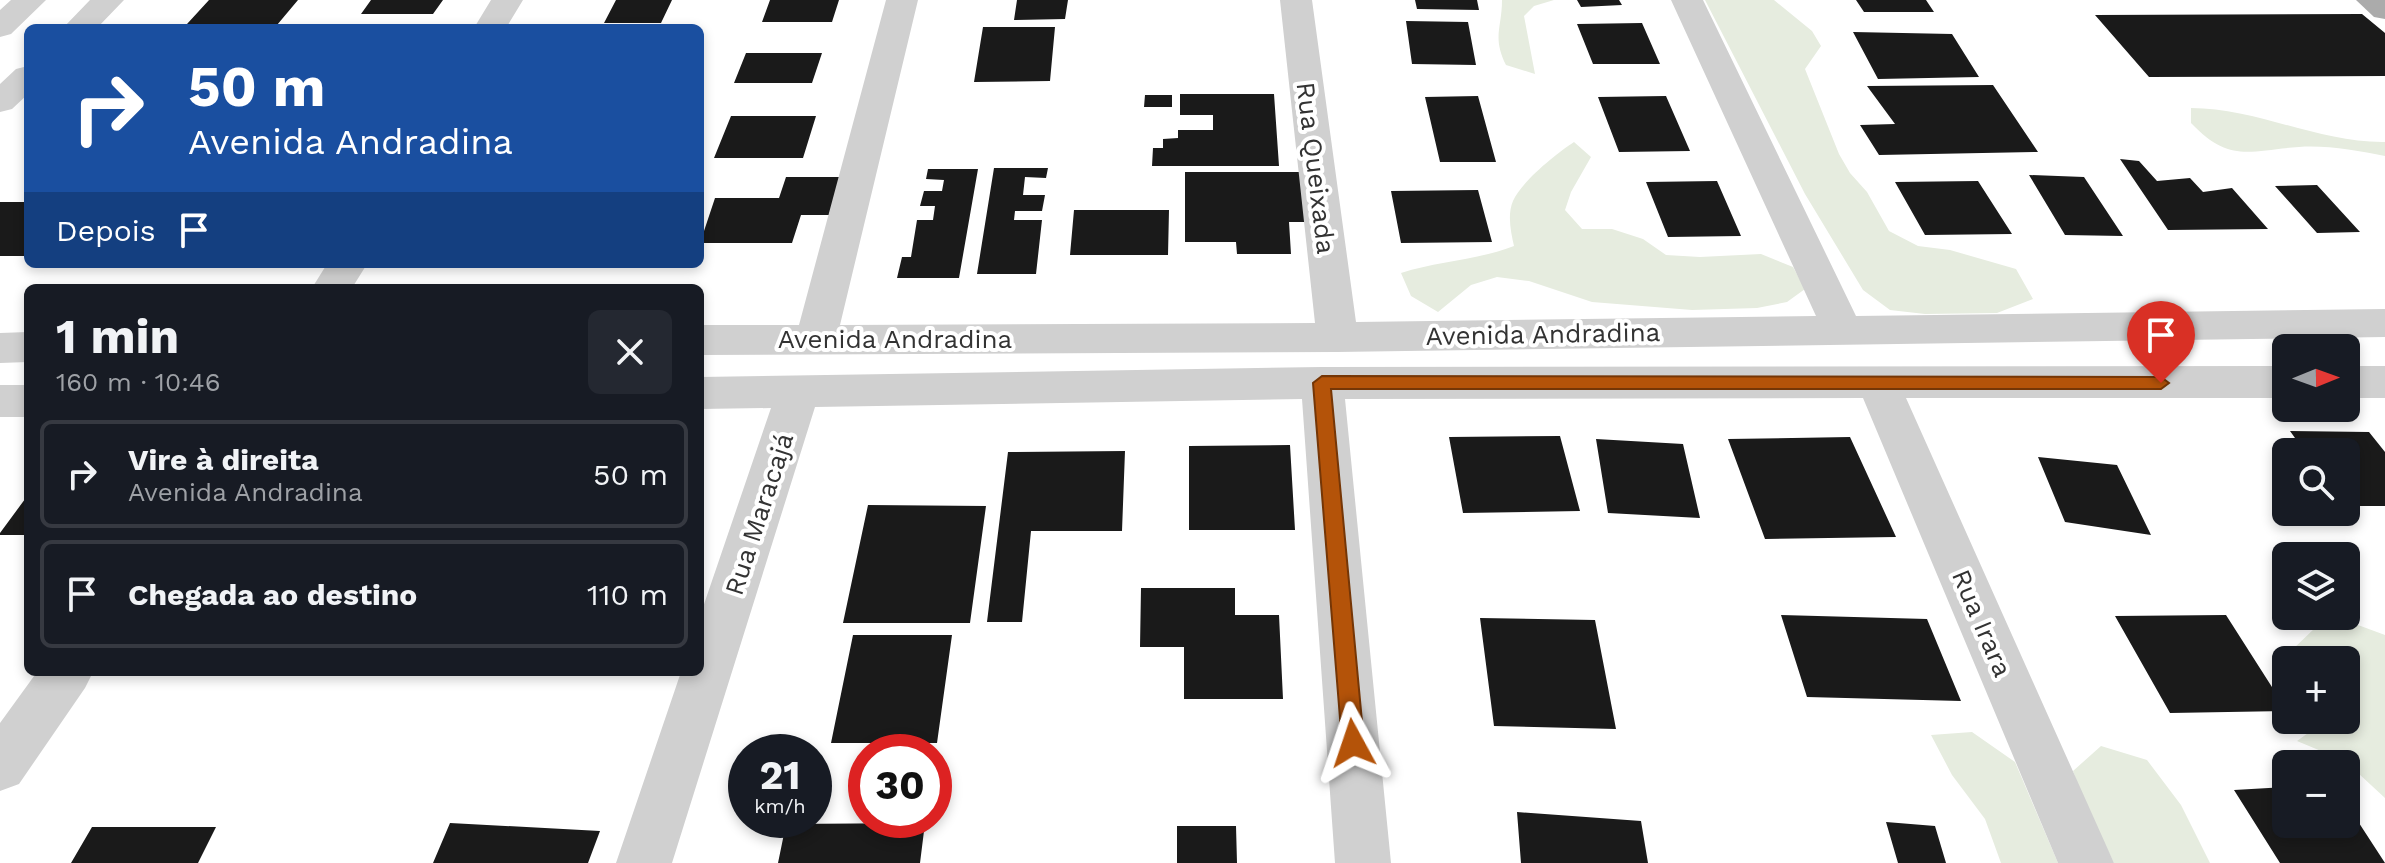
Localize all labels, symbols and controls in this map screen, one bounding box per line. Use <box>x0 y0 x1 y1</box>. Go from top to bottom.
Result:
text: 50 m <box>188 54 325 120</box>
icon: right <box>56 56 160 160</box>
street label: Rua Queixada <box>1291 80 1341 256</box>
text: Avenida Andradina <box>188 121 513 163</box>
icon: arrive <box>172 208 216 252</box>
text: Depois <box>56 213 156 248</box>
pin <box>2127 301 2195 383</box>
text: 1 min <box>56 308 179 365</box>
button: close <box>588 310 672 394</box>
icon: arrive <box>2139 313 2183 357</box>
street label: Avenida Andradina <box>1425 317 1661 351</box>
street label: Avenida Andradina <box>778 324 1013 354</box>
north arrow <box>2272 334 2360 422</box>
map controls <box>2272 334 2360 838</box>
text: 160 m · 10:46 <box>56 367 221 397</box>
street label: Rua Maracajá <box>719 429 799 599</box>
button: search <box>2272 438 2360 526</box>
text: Vire à direita <box>128 442 319 477</box>
icon: right <box>60 452 104 496</box>
text: 50 m <box>593 457 668 492</box>
text: Avenida Andradina <box>128 477 363 507</box>
button: layers <box>2272 542 2360 630</box>
street label: Rua Irara <box>1946 565 2018 681</box>
icon: arrive <box>60 572 104 616</box>
text: Chegada ao destino <box>128 577 417 612</box>
text: 110 m <box>587 577 668 612</box>
button: + <box>2272 646 2360 734</box>
position arrow <box>1311 701 1395 785</box>
speed limit sign: 30 <box>848 734 952 838</box>
button: − <box>2272 750 2360 838</box>
text: 21 <box>759 752 801 799</box>
text: km/h <box>754 794 806 818</box>

